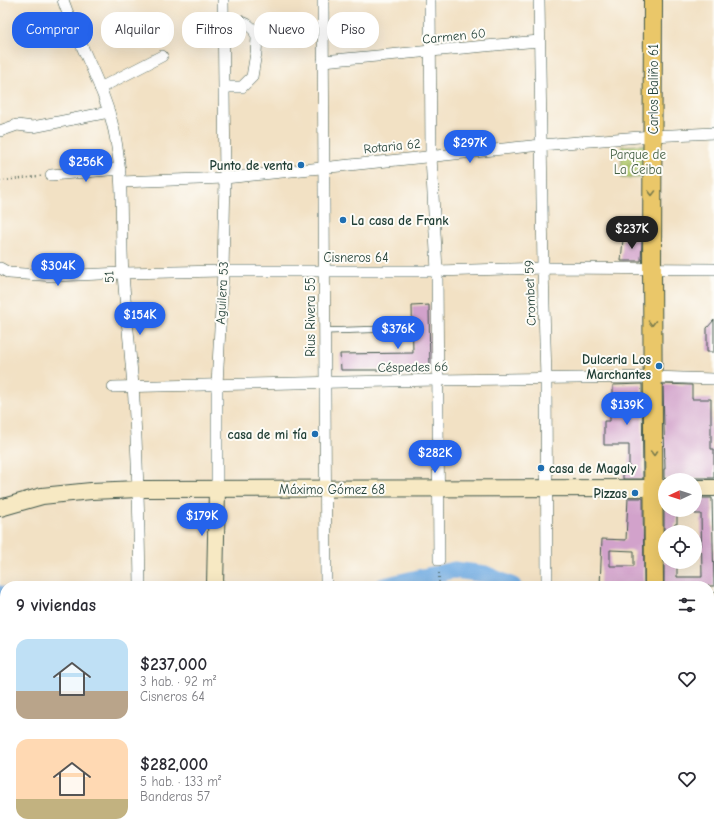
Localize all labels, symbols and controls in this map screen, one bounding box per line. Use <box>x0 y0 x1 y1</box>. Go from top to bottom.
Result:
chip: Comprar <box>12 12 93 48</box>
chip: Alquilar <box>101 12 174 48</box>
chip: Filtros <box>182 12 246 48</box>
chip: Nuevo <box>254 12 319 48</box>
chip: Piso <box>327 12 379 48</box>
street label: Carmen 60 <box>422 25 486 47</box>
street label: Carlos Baliño 61 <box>646 44 661 134</box>
pin: $297K <box>442 130 498 164</box>
text: $297K <box>453 135 487 150</box>
street label: Rotaria 62 <box>363 136 422 156</box>
park label: Parque de La Ceiba <box>610 147 666 177</box>
pin: $256K <box>58 149 114 183</box>
text: $256K <box>68 154 104 169</box>
place label: Punto de venta <box>210 158 293 173</box>
marker: Punto de venta <box>296 160 306 170</box>
one-way arrow <box>648 190 656 196</box>
place label: La casa de Frank <box>351 213 449 228</box>
marker: La casa de Frank <box>338 215 348 225</box>
pin: $237K <box>604 216 660 250</box>
text: $237K <box>615 221 649 236</box>
street label: Cisneros 64 <box>324 250 388 265</box>
pin: $304K <box>30 253 86 287</box>
text: $304K <box>40 258 76 273</box>
street label: Crombet 59 <box>521 260 539 326</box>
street label: Aguilera 53 <box>213 261 231 325</box>
street label: 51 <box>101 270 117 284</box>
street label: Rius Rivera 55 <box>303 277 318 357</box>
pin: $154K <box>112 302 168 336</box>
text: $154K <box>123 307 157 322</box>
pin: $376K <box>370 316 426 350</box>
one-way arrow <box>648 320 656 326</box>
text: $376K <box>381 321 415 336</box>
place label: Dulceria Los Marchantes <box>582 352 651 382</box>
street label: Céspedes 66 <box>378 359 448 375</box>
marker: Dulceria Los Marchantes <box>654 361 664 371</box>
pin: $139K <box>599 392 655 426</box>
text: $139K <box>610 397 644 412</box>
place label: casa de mi tía <box>228 427 307 442</box>
marker: casa de mi tía <box>310 429 320 439</box>
pin: $282K <box>407 440 463 474</box>
text: $282K <box>418 445 452 460</box>
one-way arrow <box>649 450 658 456</box>
place label: casa de Magaly <box>549 461 636 476</box>
marker: casa de Magaly <box>536 463 546 473</box>
north arrow <box>658 473 702 517</box>
map controls <box>658 473 702 569</box>
street label: Máximo Gómez 68 <box>279 482 385 497</box>
place label: Pizzas <box>594 486 627 501</box>
marker: Pizzas <box>630 488 640 498</box>
pin: $179K <box>174 503 230 537</box>
text: $179K <box>186 508 218 523</box>
button: locate <box>658 525 702 569</box>
icon: filters <box>676 594 698 616</box>
text: 9 viviendas <box>16 596 96 615</box>
icon: home <box>48 655 96 703</box>
text: $237,000 <box>140 655 207 674</box>
icon: heart <box>676 668 698 690</box>
text: 3 hab. · 92 m² <box>140 674 216 689</box>
text: Cisneros 64 <box>140 689 205 704</box>
icon: home <box>48 755 96 803</box>
text: $282,000 <box>140 755 208 774</box>
icon: heart <box>676 768 698 790</box>
text: 5 hab. · 133 m² <box>140 774 221 789</box>
text: Banderas 57 <box>140 789 210 804</box>

